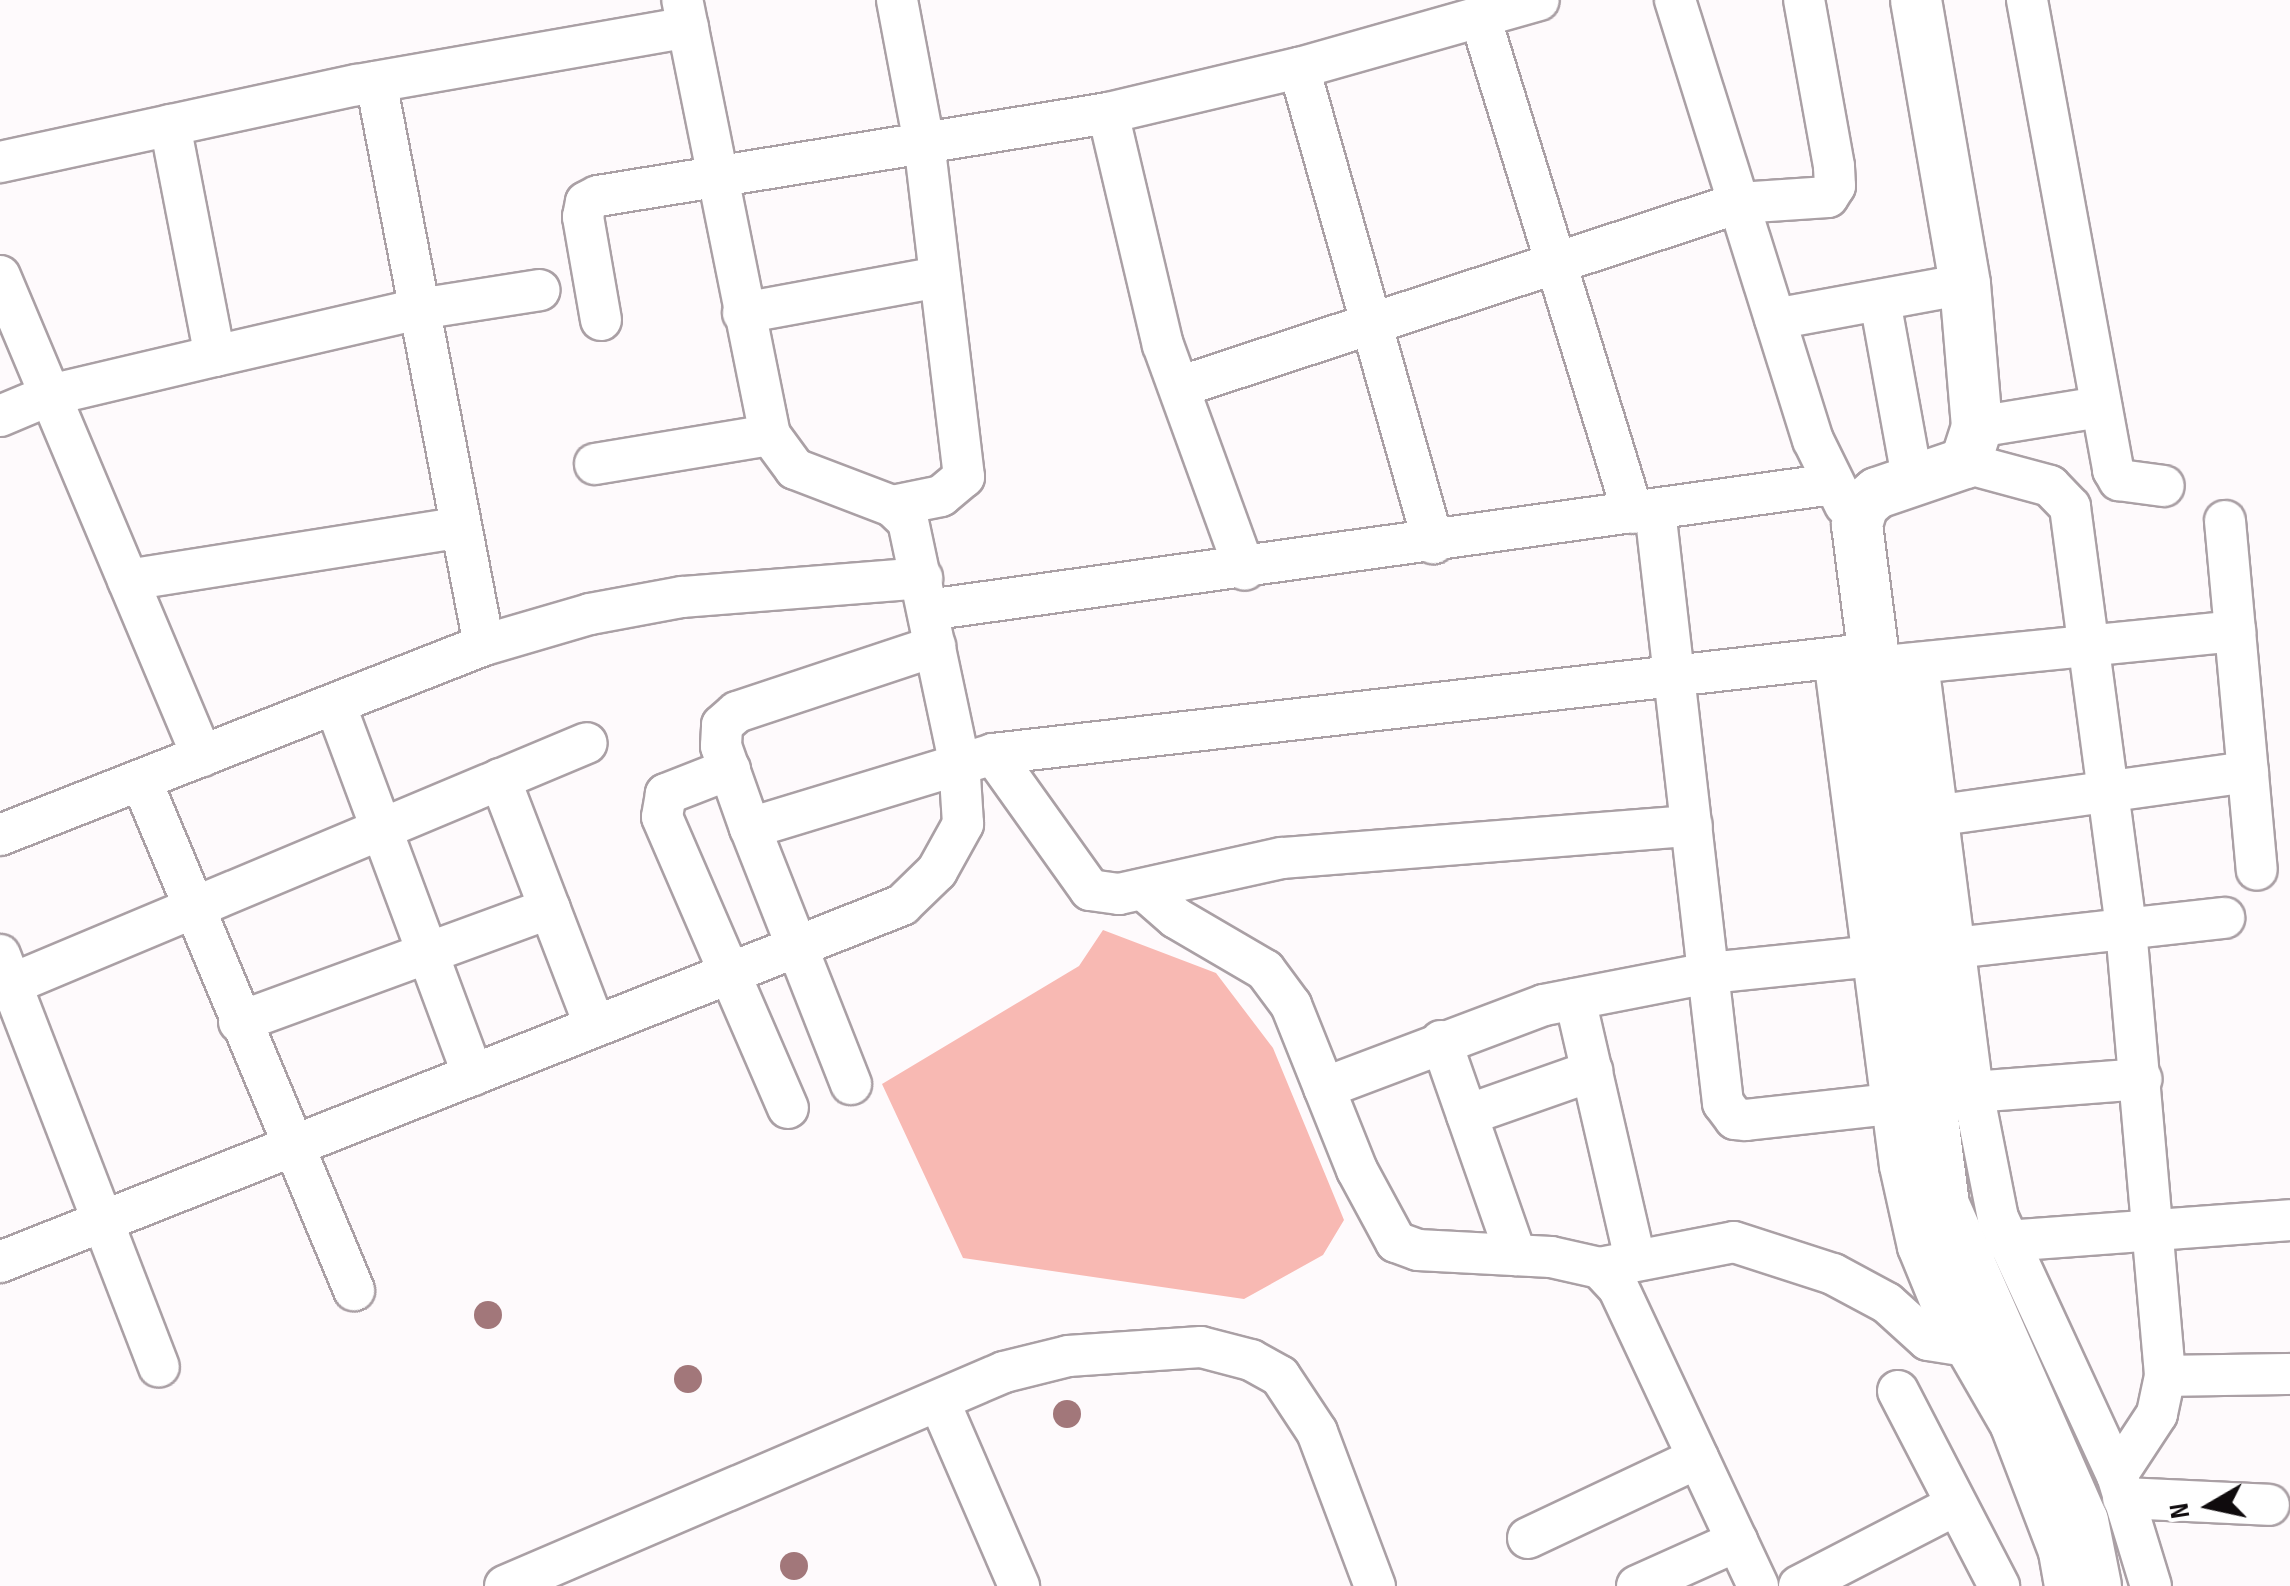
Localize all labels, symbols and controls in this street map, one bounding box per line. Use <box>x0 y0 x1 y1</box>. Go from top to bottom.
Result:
north arrow <box>2160 1456 2260 1556</box>
text: N <box>2162 1501 2197 1521</box>

